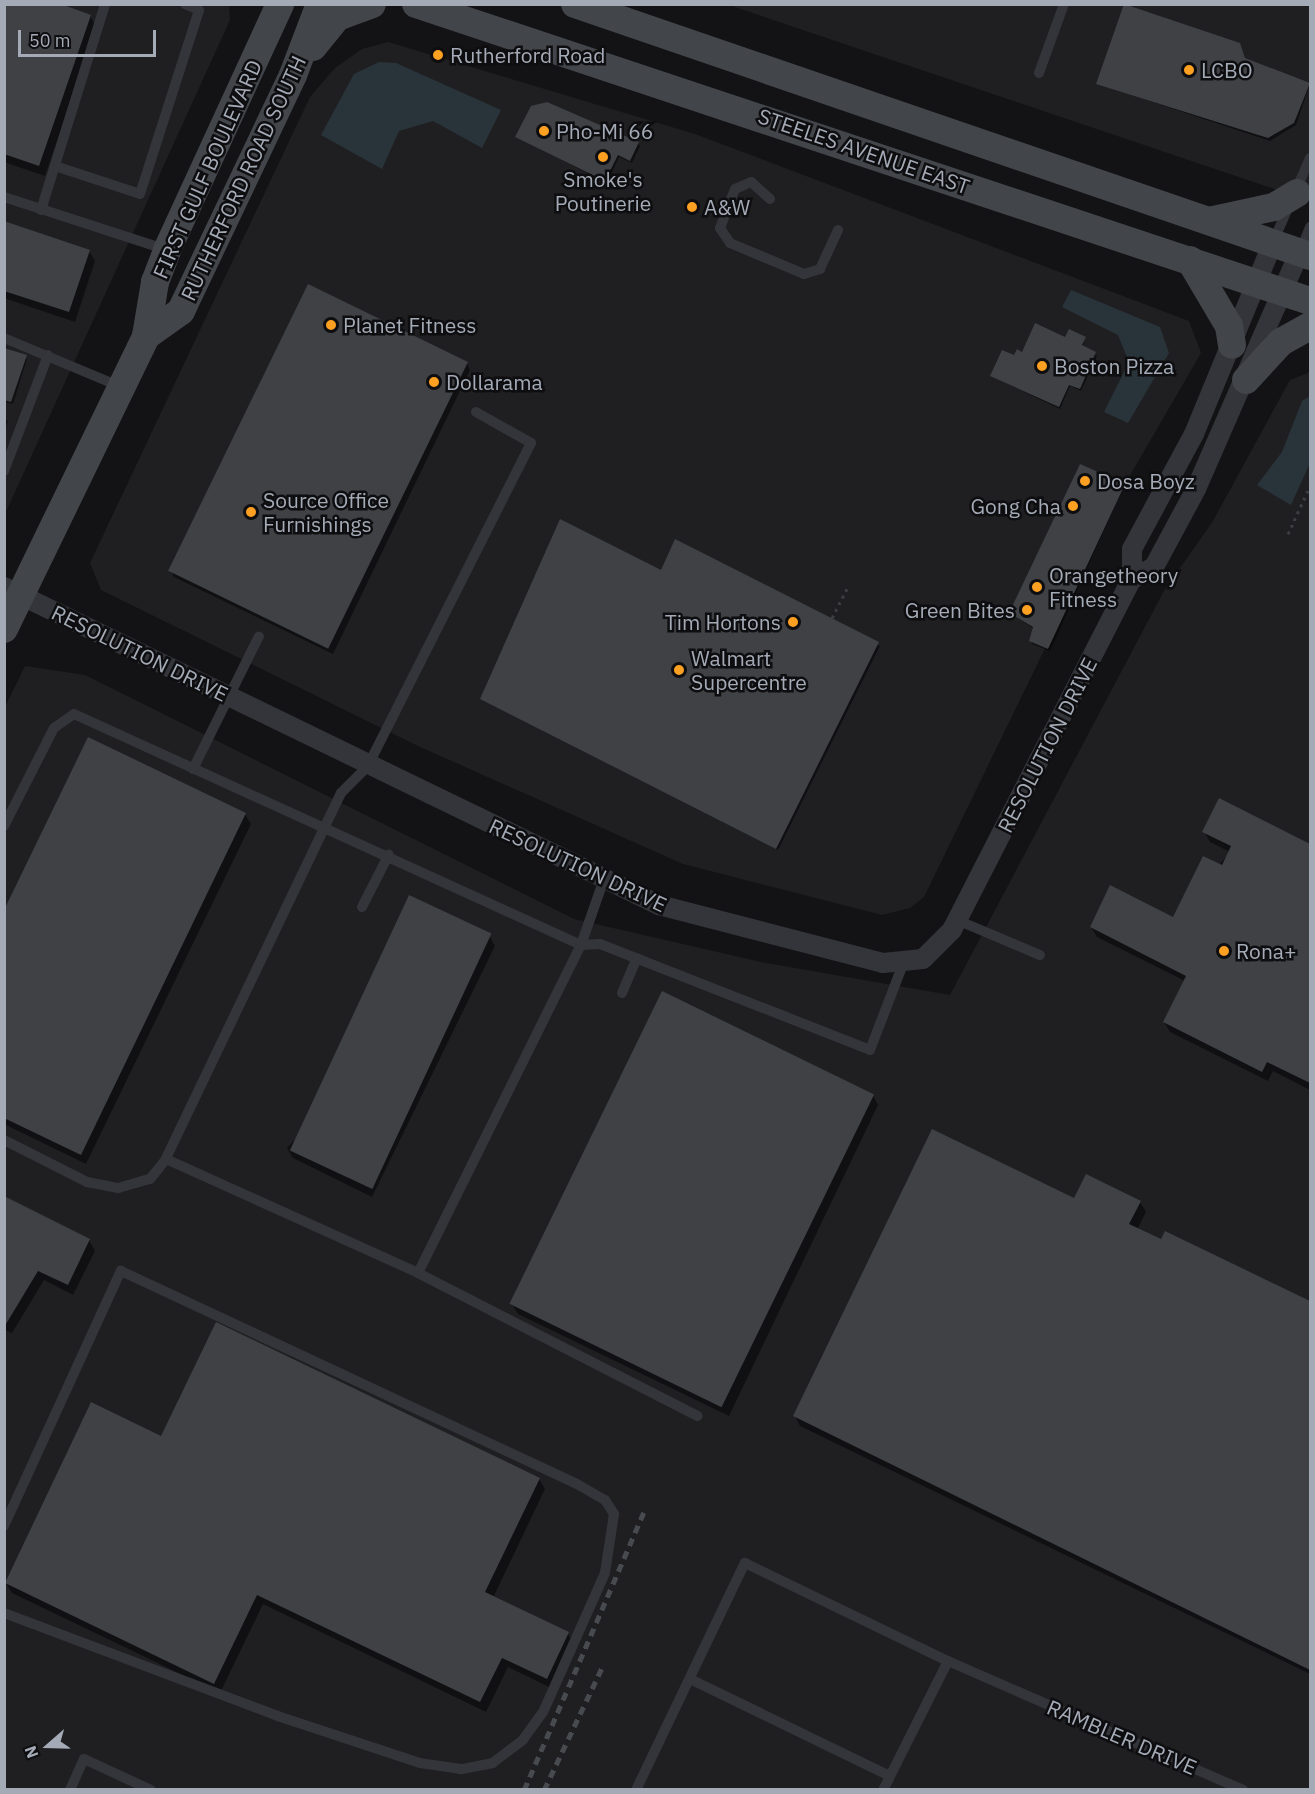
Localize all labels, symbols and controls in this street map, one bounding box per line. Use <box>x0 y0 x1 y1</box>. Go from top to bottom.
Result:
scale bar <box>21 18 159 56</box>
text: 50 m <box>29 29 71 52</box>
place label: Rutherford Road <box>450 42 605 68</box>
marker: Rutherford Road <box>431 48 445 62</box>
street label: RUTHERFORD ROAD SOUTH <box>175 52 311 304</box>
street label: FIRST GULF BOULEVARD <box>147 56 267 282</box>
place label: LCBO <box>1201 57 1253 83</box>
marker: LCBO <box>1182 63 1196 77</box>
street label: STEELES AVENUE EAST <box>755 103 973 199</box>
place label: Pho-Mi 66 <box>556 118 653 144</box>
marker: Pho-Mi 66 <box>537 124 551 138</box>
marker: Smoke's Poutinerie <box>596 150 610 164</box>
place label: Smoke's Poutinerie <box>555 166 651 216</box>
place label: A&W <box>704 194 750 220</box>
marker: A&W <box>685 200 699 214</box>
place label: Planet Fitness <box>343 312 477 338</box>
marker: Planet Fitness <box>324 318 338 332</box>
place label: Boston Pizza <box>1054 353 1174 379</box>
marker: Boston Pizza <box>1035 359 1049 373</box>
place label: Dollarama <box>446 369 543 395</box>
marker: Dollarama <box>427 375 441 389</box>
place label: Dosa Boyz <box>1097 468 1195 494</box>
marker: Dosa Boyz <box>1078 474 1092 488</box>
place label: Source Office Furnishings <box>263 487 389 537</box>
place label: Gong Cha <box>970 493 1061 519</box>
marker: Gong Cha <box>1066 499 1080 513</box>
marker: Source Office Furnishings <box>244 505 258 519</box>
place label: Orangetheory Fitness <box>1049 562 1178 612</box>
marker: Orangetheory Fitness <box>1030 580 1044 594</box>
place label: Green Bites <box>905 597 1015 623</box>
street label: RESOLUTION DRIVE <box>48 599 232 707</box>
marker: Green Bites <box>1020 603 1034 617</box>
place label: Tim Hortons <box>665 609 781 635</box>
marker: Tim Hortons <box>786 615 800 629</box>
place label: Walmart Supercentre <box>691 645 807 695</box>
street label: RESOLUTION DRIVE <box>992 653 1102 837</box>
marker: Walmart Supercentre <box>672 663 686 677</box>
street label: RESOLUTION DRIVE <box>485 813 671 917</box>
place label: Rona+ <box>1236 938 1297 964</box>
marker: Rona+ <box>1217 944 1231 958</box>
street label: RAMBLER DRIVE <box>1044 1694 1200 1780</box>
north arrow <box>18 1716 78 1776</box>
text: N <box>20 1743 42 1761</box>

